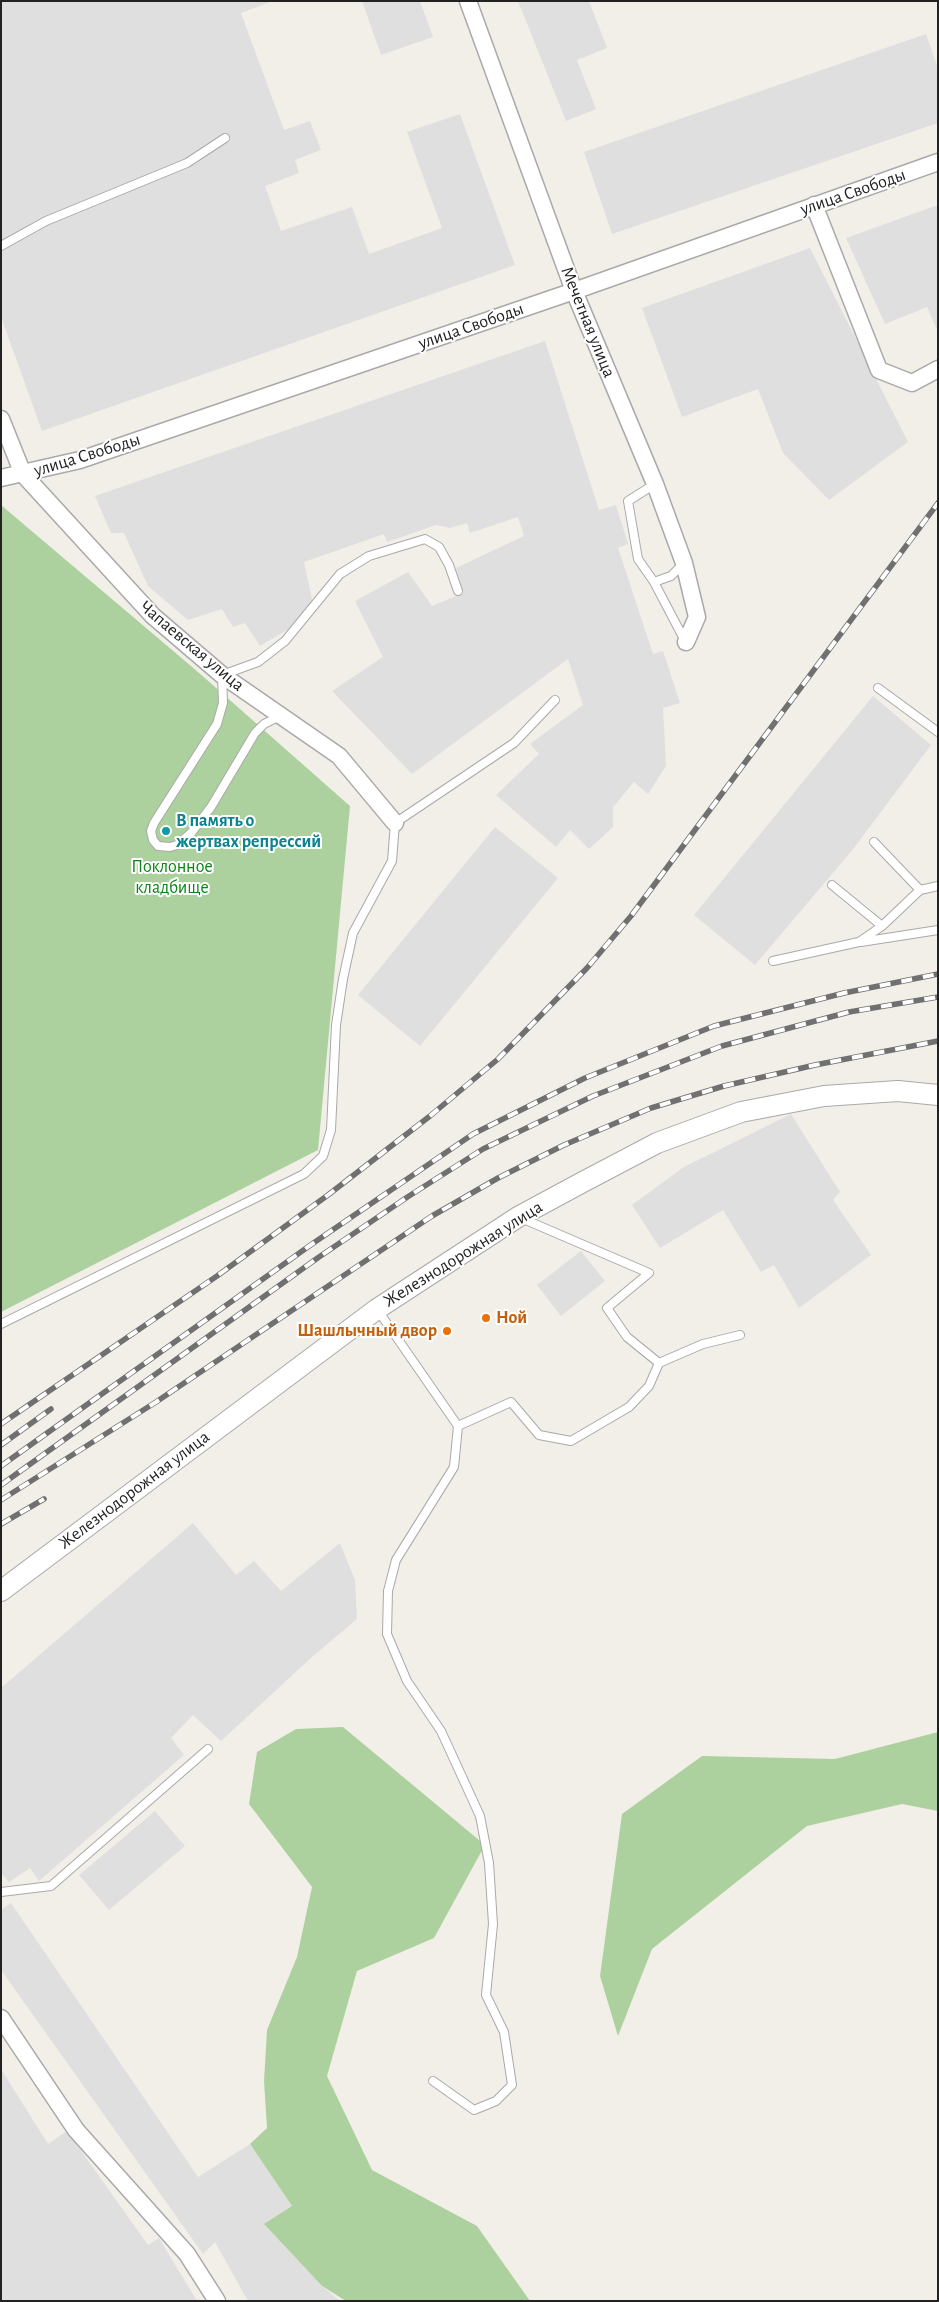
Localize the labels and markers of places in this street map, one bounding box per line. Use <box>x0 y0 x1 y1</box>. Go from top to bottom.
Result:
place label: В память о жертвах репрессий <box>176 810 321 852</box>
marker: В память о жертвах репрессий <box>160 825 172 837</box>
place label: Ной <box>496 1307 527 1329</box>
marker: Ной <box>480 1312 492 1324</box>
place label: Шашлычный двор <box>297 1320 437 1342</box>
marker: Шашлычный двор <box>441 1325 453 1337</box>

